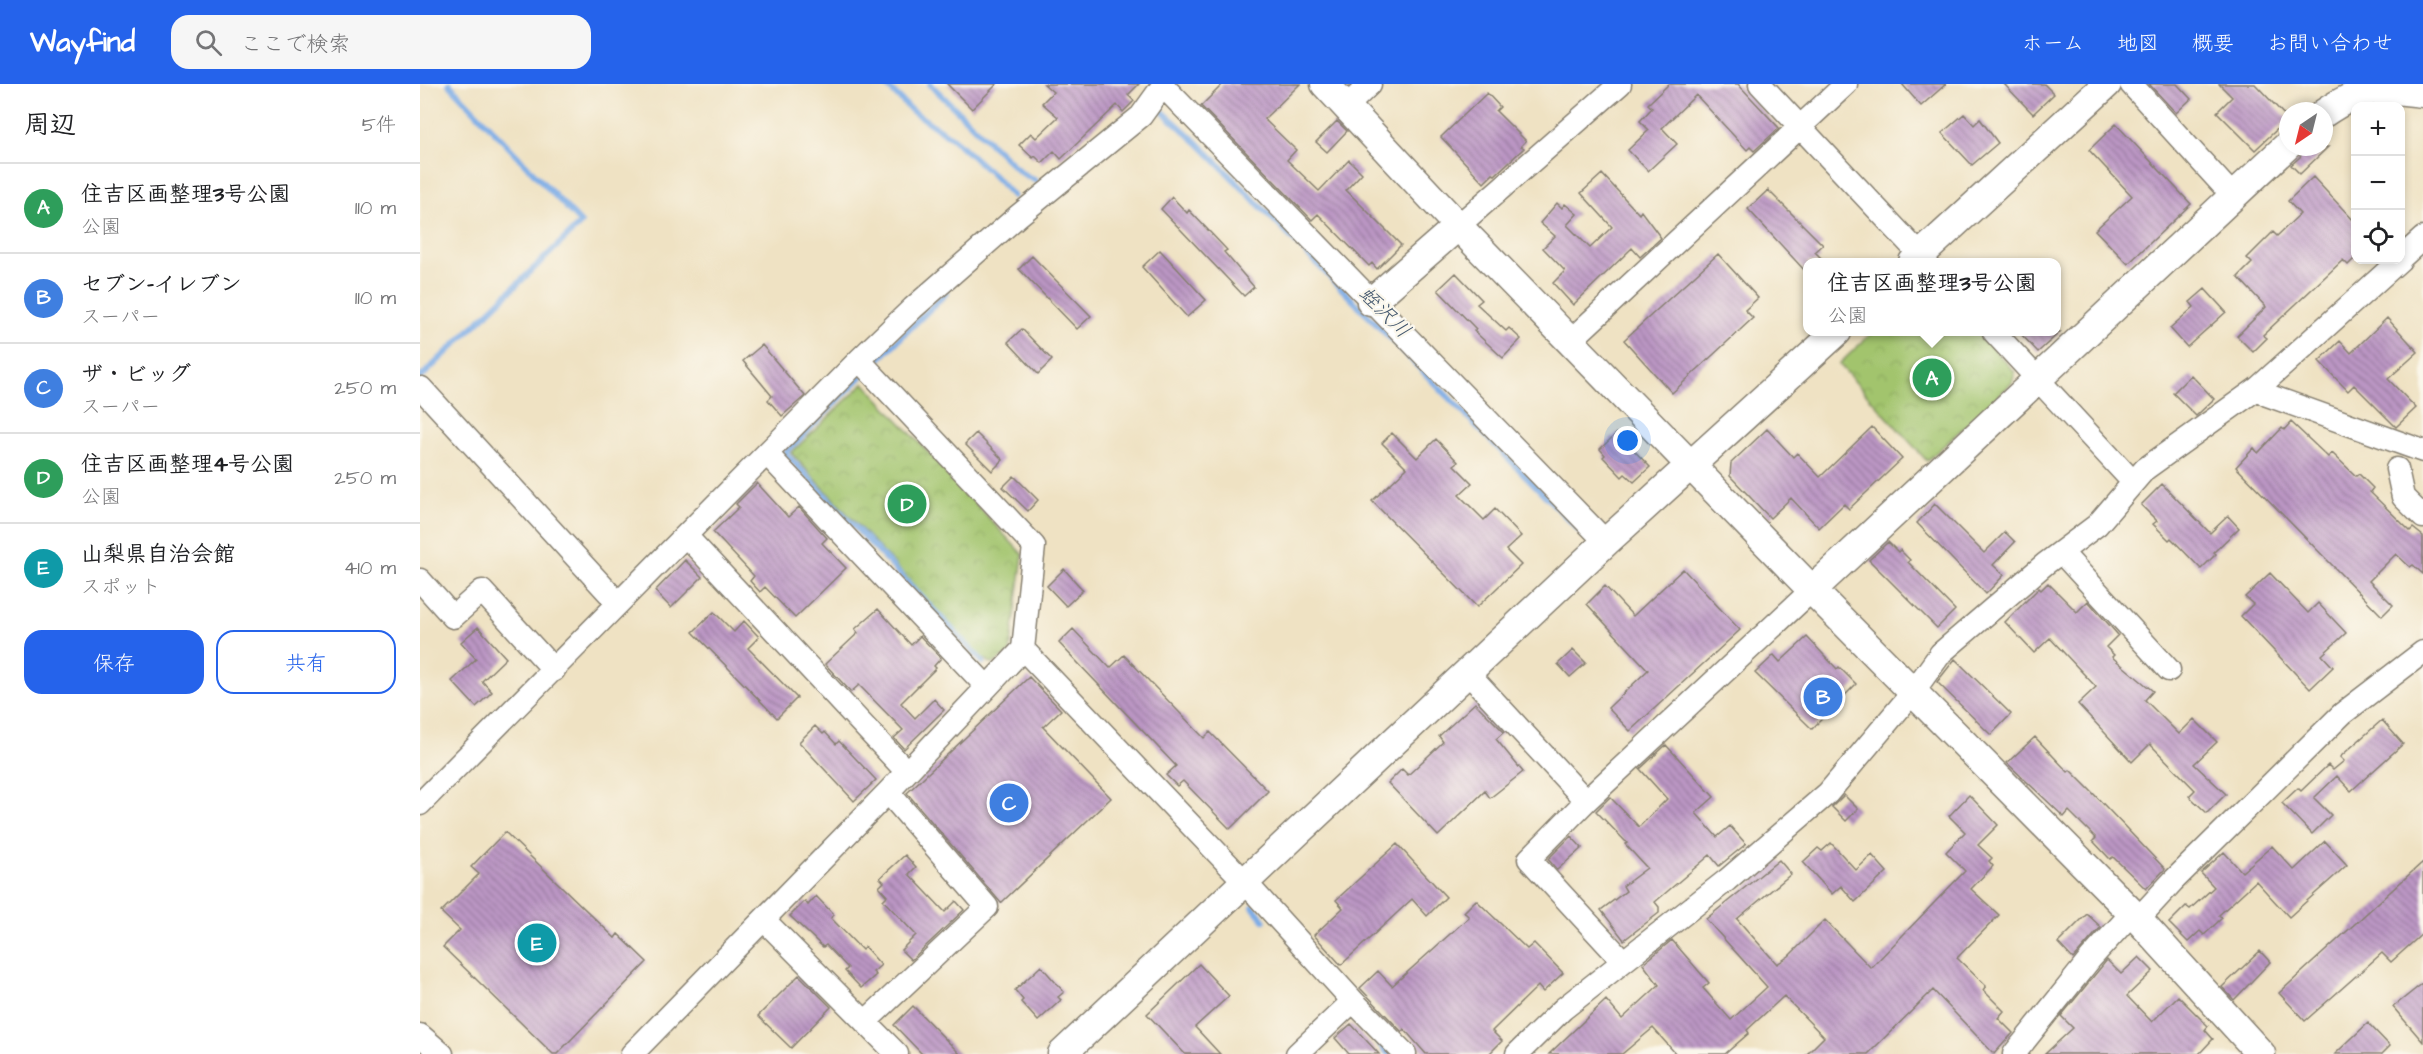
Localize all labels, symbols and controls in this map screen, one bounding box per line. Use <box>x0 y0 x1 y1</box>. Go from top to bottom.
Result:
search box <box>171 15 591 69</box>
text: Wayfind <box>30 23 135 62</box>
icon: search <box>192 26 225 59</box>
text: ここで検索 <box>240 29 350 60</box>
text: ホーム <box>2022 29 2084 58</box>
text: 地図 <box>2117 29 2159 58</box>
text: 概要 <box>2192 29 2234 58</box>
text: お問い合わせ <box>2267 29 2393 58</box>
north arrow <box>2279 102 2333 156</box>
map controls <box>2351 102 2405 264</box>
button: + <box>2351 102 2405 156</box>
text: 周辺 <box>24 107 76 143</box>
text: 5件 <box>362 111 396 139</box>
button: − <box>2351 156 2405 210</box>
text: 住吉区画整理3号公園 <box>81 179 290 210</box>
text: A <box>37 194 50 222</box>
text: 110 m <box>355 194 396 222</box>
button: locate <box>2351 210 2405 264</box>
text: 公園 <box>81 213 121 241</box>
popup <box>1803 258 2061 336</box>
text: 住吉区画整理3号公園 <box>1827 268 2037 299</box>
text: セブン-イレブン <box>81 269 242 300</box>
water label: 蛭沢川 <box>1352 280 1417 345</box>
text: B <box>36 284 51 312</box>
text: 110 m <box>355 284 396 312</box>
text: 公園 <box>1827 302 1867 330</box>
text: スーパー <box>81 303 160 331</box>
pin: A <box>1912 356 1952 400</box>
text: ザ・ビッグ <box>81 359 191 390</box>
text: C <box>36 374 51 402</box>
text: 250 m <box>334 374 396 402</box>
text: スーパー <box>81 393 160 421</box>
your location <box>1613 426 1642 455</box>
text: 住吉区画整理4号公園 <box>81 449 294 480</box>
text: D <box>37 464 50 492</box>
text: 250 m <box>334 464 396 492</box>
pin: D <box>888 482 926 526</box>
text: 公園 <box>81 483 121 511</box>
text: 山梨県自治会館 <box>81 539 235 570</box>
text: E <box>38 554 49 582</box>
text: 410 m <box>344 554 396 582</box>
text: スポット <box>81 573 161 601</box>
button: 保存 <box>24 630 204 694</box>
button: 共有 <box>216 630 396 694</box>
pin: B <box>1804 674 1842 720</box>
pin: C <box>990 780 1028 826</box>
pin: E <box>518 920 556 966</box>

